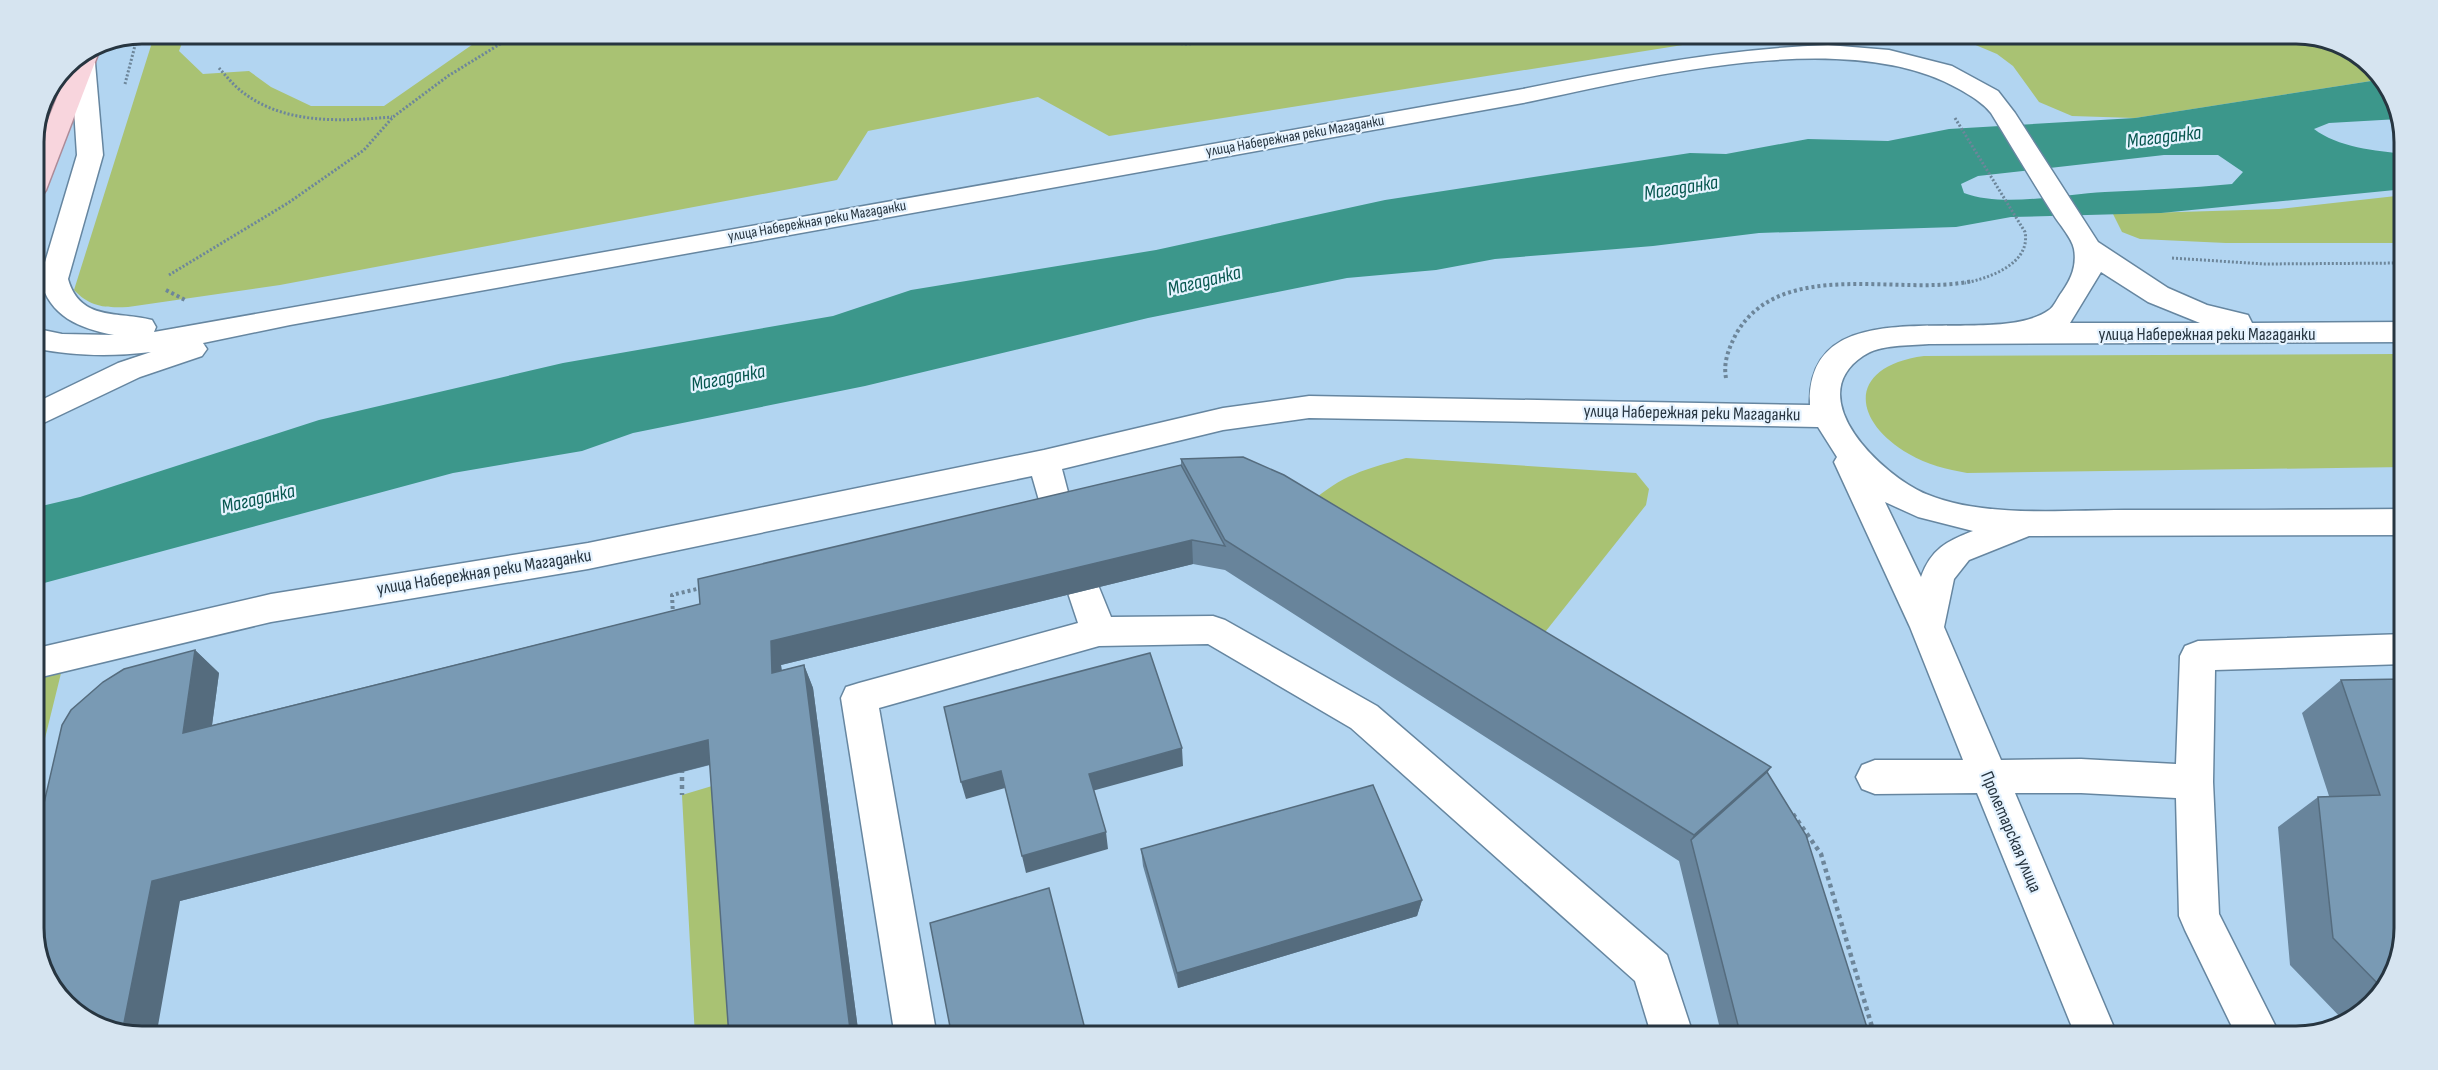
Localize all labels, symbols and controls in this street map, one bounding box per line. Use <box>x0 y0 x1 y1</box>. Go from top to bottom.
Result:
street label: улица Набережная реки Магаданки <box>1204 111 1386 161</box>
water label: Магаданка <box>2125 121 2203 153</box>
water label: Магаданка <box>1642 170 1720 206</box>
street label: улица Набережная реки Магаданки <box>726 196 908 246</box>
water label: Магаданка <box>1165 260 1243 302</box>
street label: улица Набережная реки Магаданки <box>2099 324 2315 345</box>
water label: Магаданка <box>689 359 767 397</box>
street label: улица Набережная реки Магаданки <box>1583 401 1801 425</box>
water label: Магаданка <box>219 479 297 519</box>
street label: улица Набережная реки Магаданки <box>375 545 593 599</box>
street label: Пролетарская улица <box>1976 768 2046 896</box>

